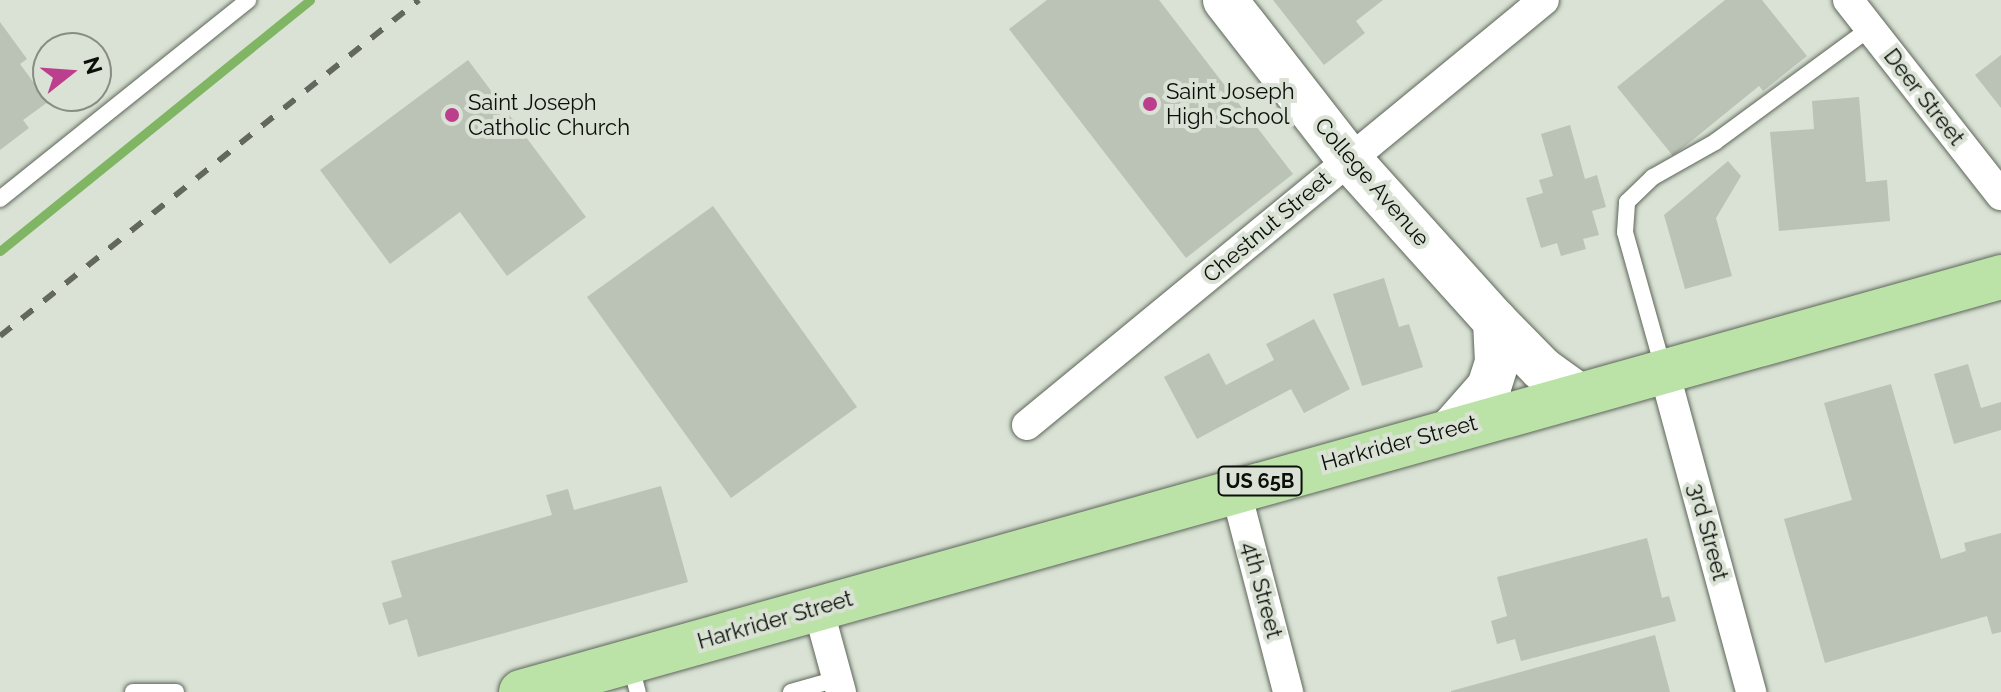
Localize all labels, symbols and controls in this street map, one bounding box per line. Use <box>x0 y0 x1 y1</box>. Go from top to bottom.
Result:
north arrow <box>32 32 112 112</box>
street label: Deer Street <box>1878 43 1970 151</box>
text: N <box>78 54 108 77</box>
place label: Saint Joseph High School <box>1166 78 1295 130</box>
place label: Saint Joseph Catholic Church <box>468 89 630 140</box>
marker: Saint Joseph High School <box>1141 95 1159 113</box>
marker: Saint Joseph Catholic Church <box>443 106 461 124</box>
street label: College Avenue <box>1309 112 1435 252</box>
street label: Chestnut Street <box>1198 166 1336 288</box>
street label: Harkrider Street <box>1318 409 1480 477</box>
road number: US 65B <box>1216 465 1304 497</box>
street label: 3rd Street <box>1682 481 1734 583</box>
street label: 4th Street <box>1236 539 1288 641</box>
street label: Harkrider Street <box>694 585 856 655</box>

